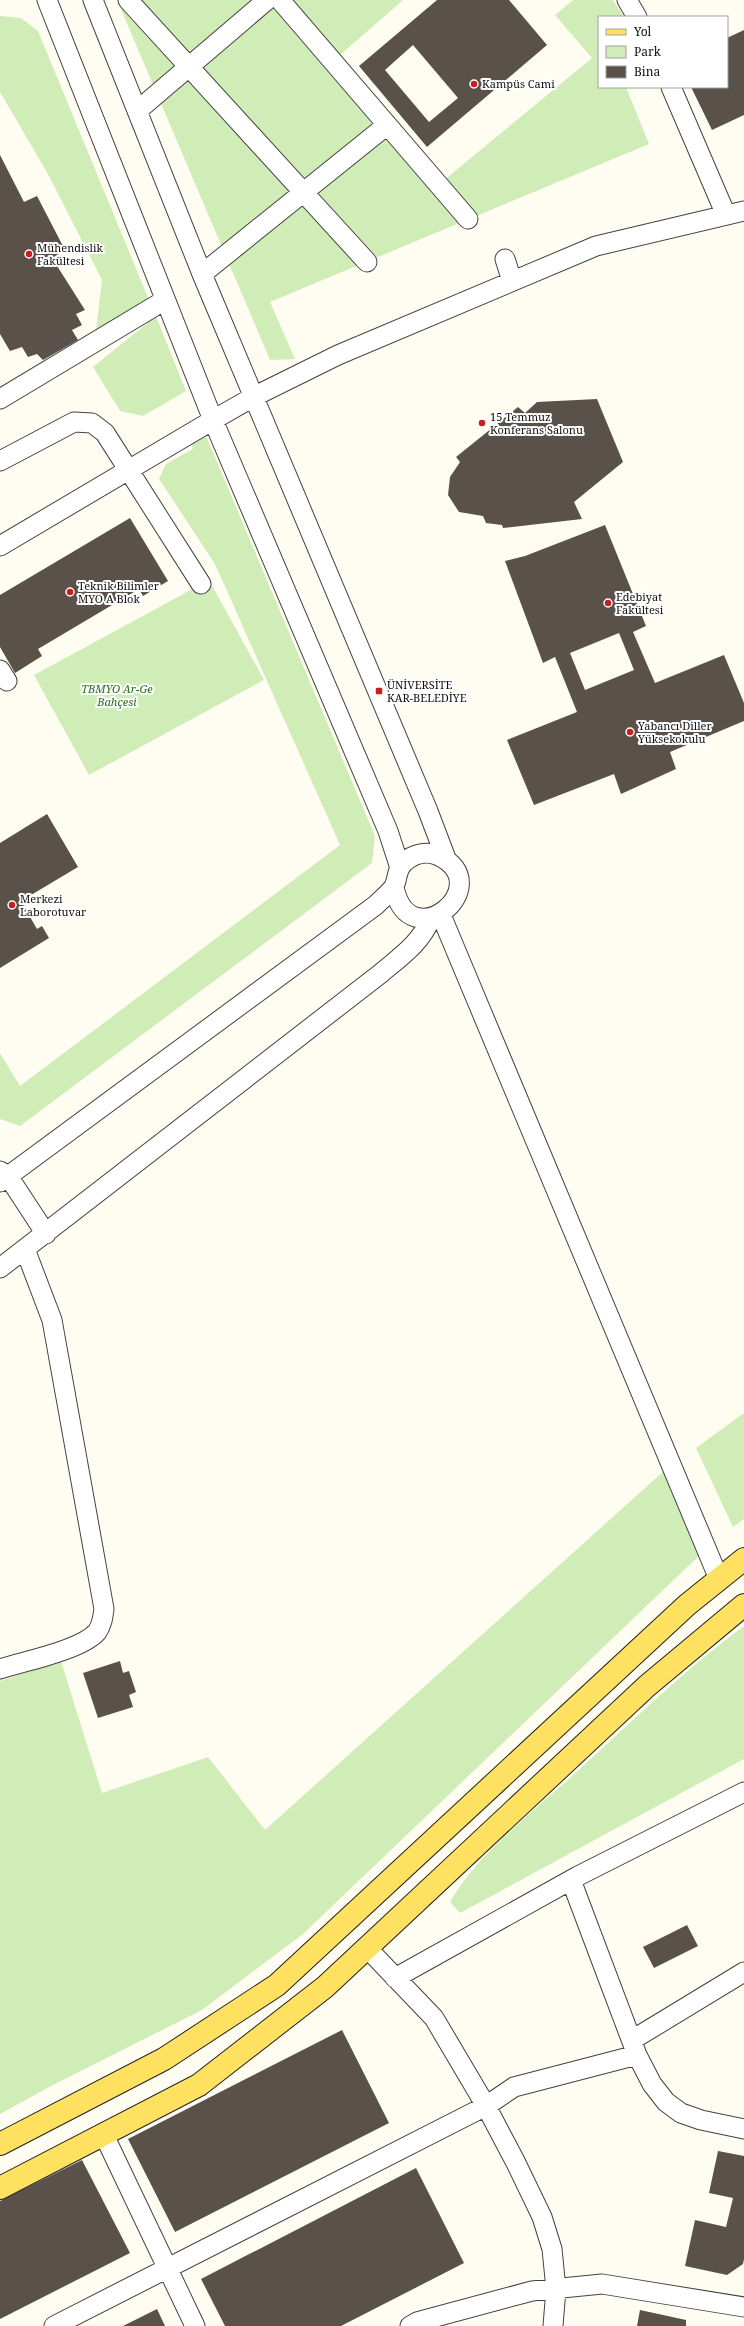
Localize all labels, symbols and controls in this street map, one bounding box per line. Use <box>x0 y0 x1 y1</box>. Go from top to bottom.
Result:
legend <box>598 16 728 88</box>
text: Yol <box>633 23 652 40</box>
text: Park <box>634 43 662 60</box>
text: Bina <box>634 63 660 80</box>
place label: Kampüs Cami <box>482 76 555 91</box>
marker: Kampüs Cami <box>469 79 479 89</box>
place label: Mühendislik Fakültesi <box>37 240 103 268</box>
marker: Mühendislik Fakültesi <box>24 249 34 259</box>
place label: 15 Temmuz Konferans Salonu <box>490 409 583 437</box>
marker: 15 Temmuz Konferans Salonu <box>477 418 487 428</box>
place label: Teknik Bilimler MYO A Blok <box>78 578 160 606</box>
marker: Teknik Bilimler MYO A Blok <box>65 587 75 597</box>
place label: Edebiyat Fakültesi <box>616 589 664 617</box>
marker: Edebiyat Fakültesi <box>603 598 613 608</box>
place label: ÜNİVERSİTE KAR-BELEDİYE <box>387 677 467 705</box>
park label: TBMYO Ar-Ge Bahçesi <box>81 681 153 709</box>
marker: ÜNİVERSİTE KAR-BELEDİYE <box>374 686 384 696</box>
place label: Yabancı Diller Yüksekokulu <box>637 718 712 746</box>
marker: Yabancı Diller Yüksekokulu <box>625 727 635 737</box>
place label: Merkezi Laborotuvar <box>20 891 87 919</box>
marker: Merkezi Laborotuvar <box>7 900 17 910</box>

